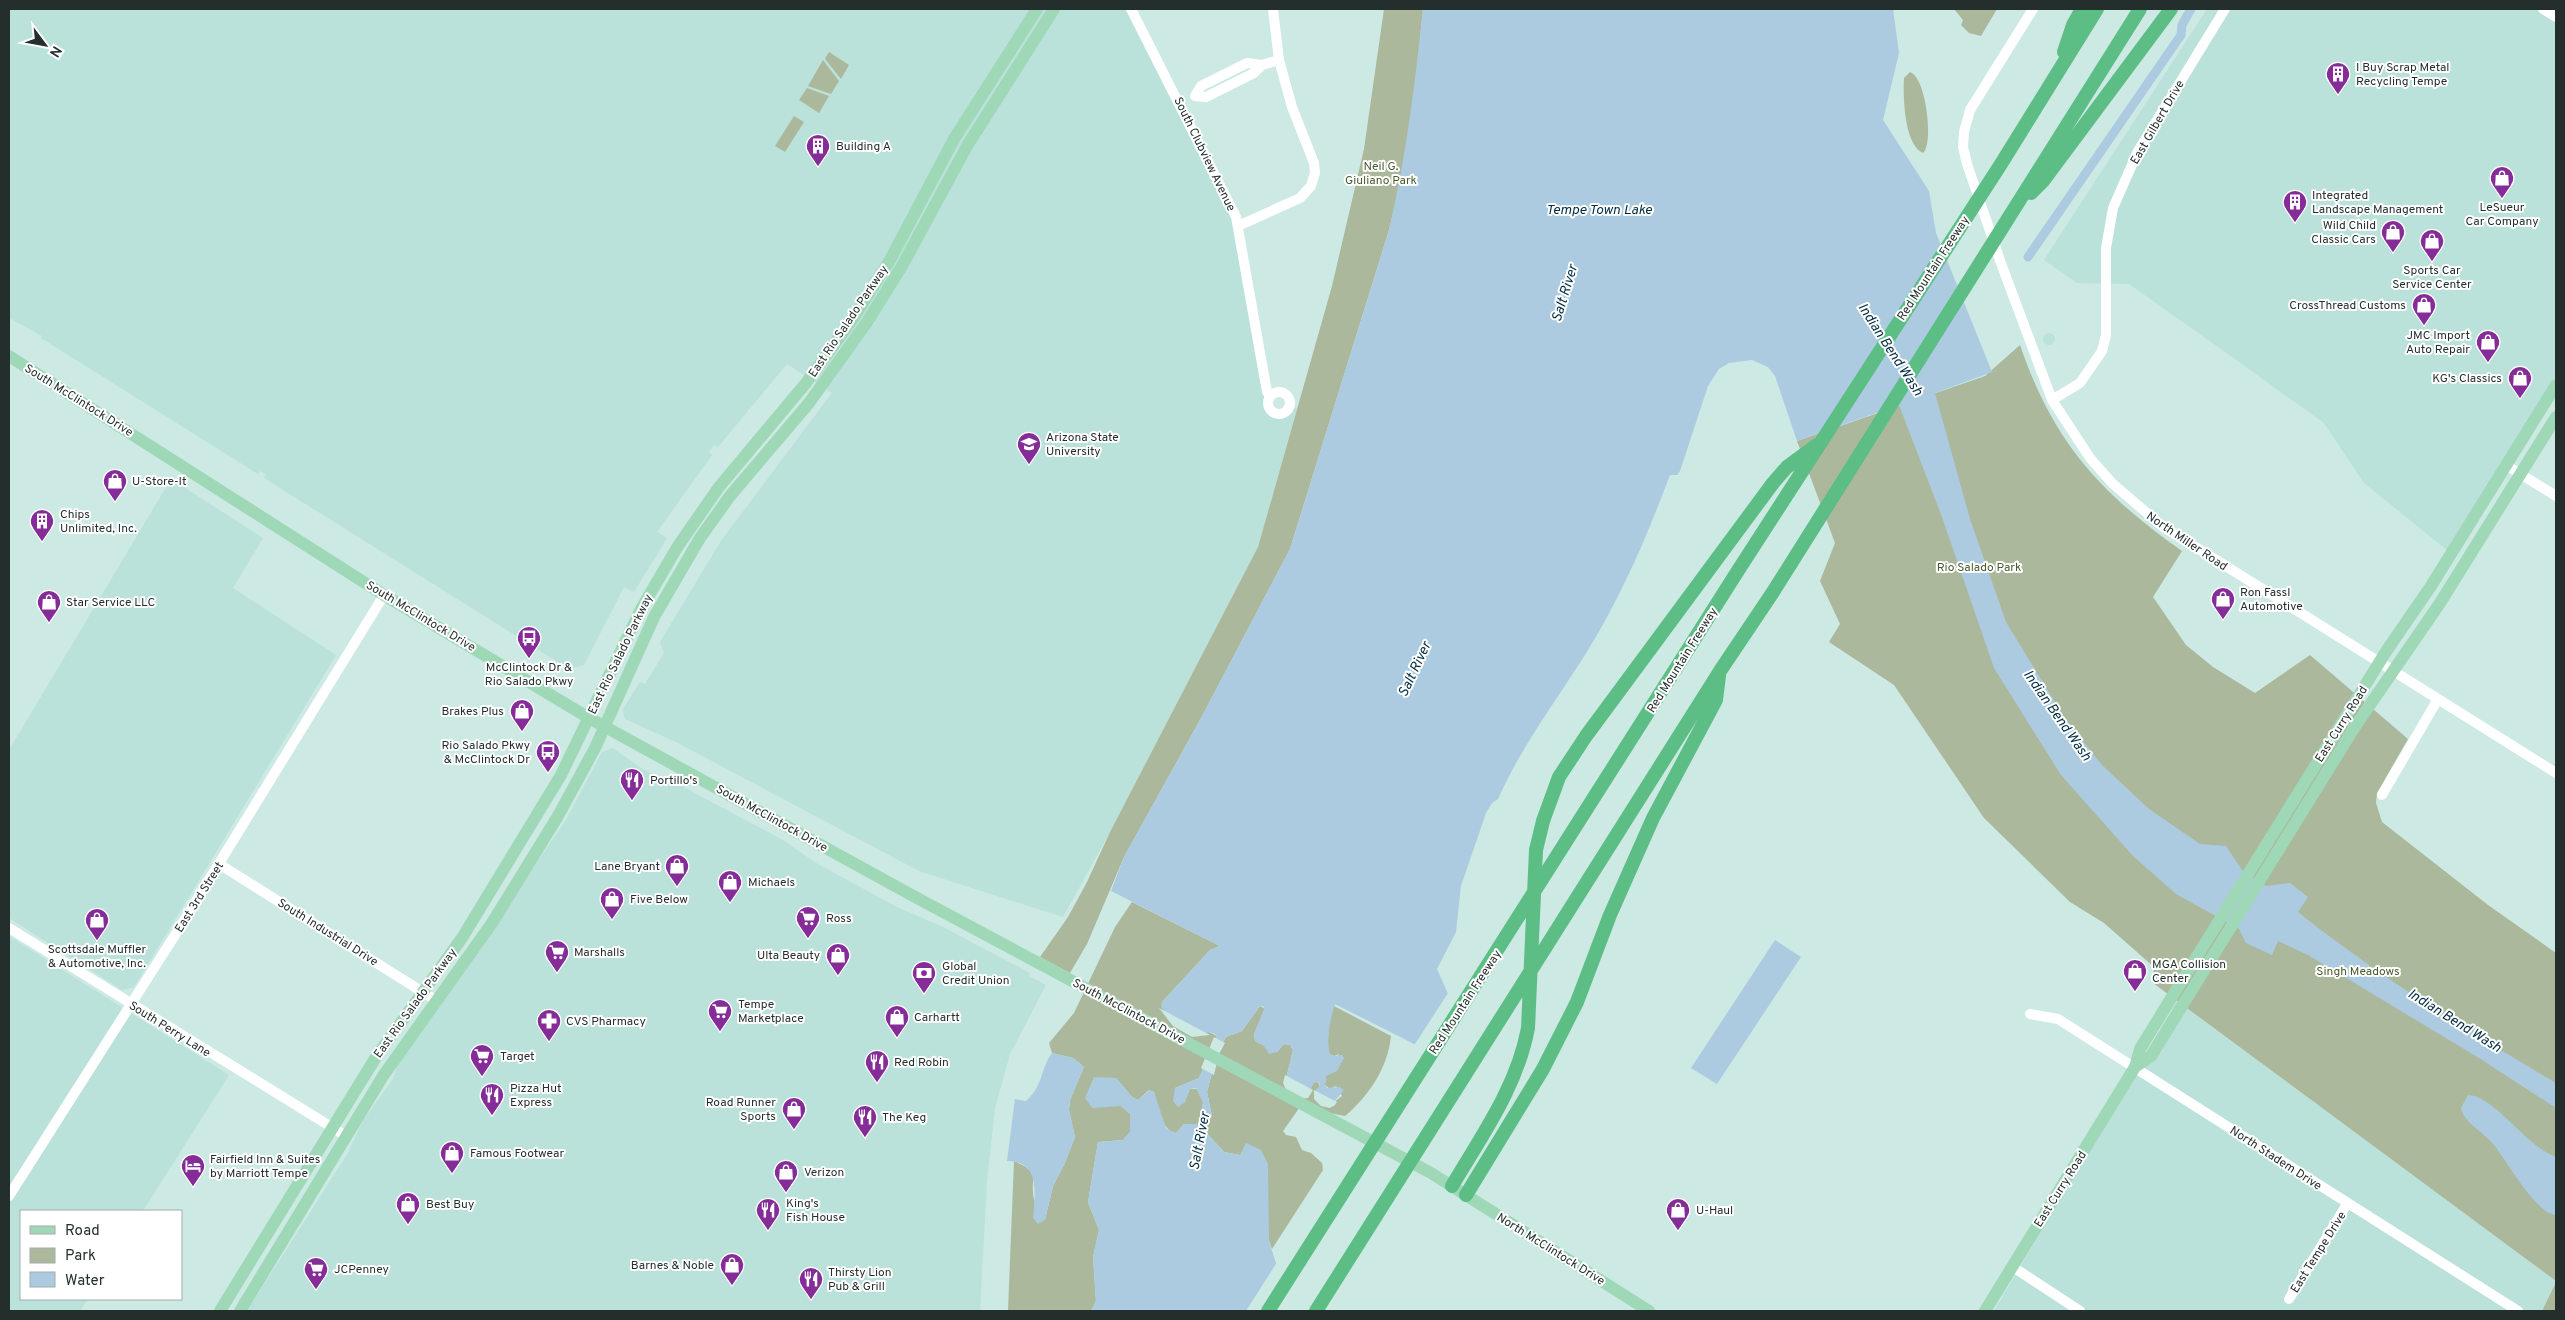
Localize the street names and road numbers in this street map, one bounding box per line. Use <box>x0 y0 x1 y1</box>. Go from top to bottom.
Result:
street label: East Gilbert Drive <box>2127 77 2189 168</box>
street label: South Clubview Avenue <box>1169 95 1239 214</box>
street label: Red Mountain Freeway <box>1894 213 1974 324</box>
street label: East Rio Salado Parkway <box>805 262 892 381</box>
street label: South McClintock Drive <box>21 361 136 441</box>
street label: North Miller Road <box>2143 509 2230 575</box>
street label: South McClintock Drive <box>363 578 478 656</box>
street label: East Rio Salado Parkway <box>585 592 657 717</box>
street label: Red Mountain Freeway <box>1644 605 1722 716</box>
street label: East Curry Road <box>2312 683 2372 766</box>
street label: South McClintock Drive <box>713 782 830 856</box>
street label: East 3rd Street <box>172 859 228 936</box>
street label: South Industrial Drive <box>274 895 381 970</box>
street label: East Rio Salado Parkway <box>371 946 461 1062</box>
street label: Red Mountain Freeway <box>1426 947 1506 1058</box>
street label: South McClintock Drive <box>1069 975 1188 1048</box>
street label: South Perry Lane <box>126 998 213 1061</box>
street label: North Stadem Drive <box>2226 1123 2325 1195</box>
street label: East Curry Road <box>2031 1148 2091 1231</box>
street label: East Tempe Drive <box>2287 1209 2350 1296</box>
street label: North McClintock Drive <box>1493 1210 1608 1290</box>

